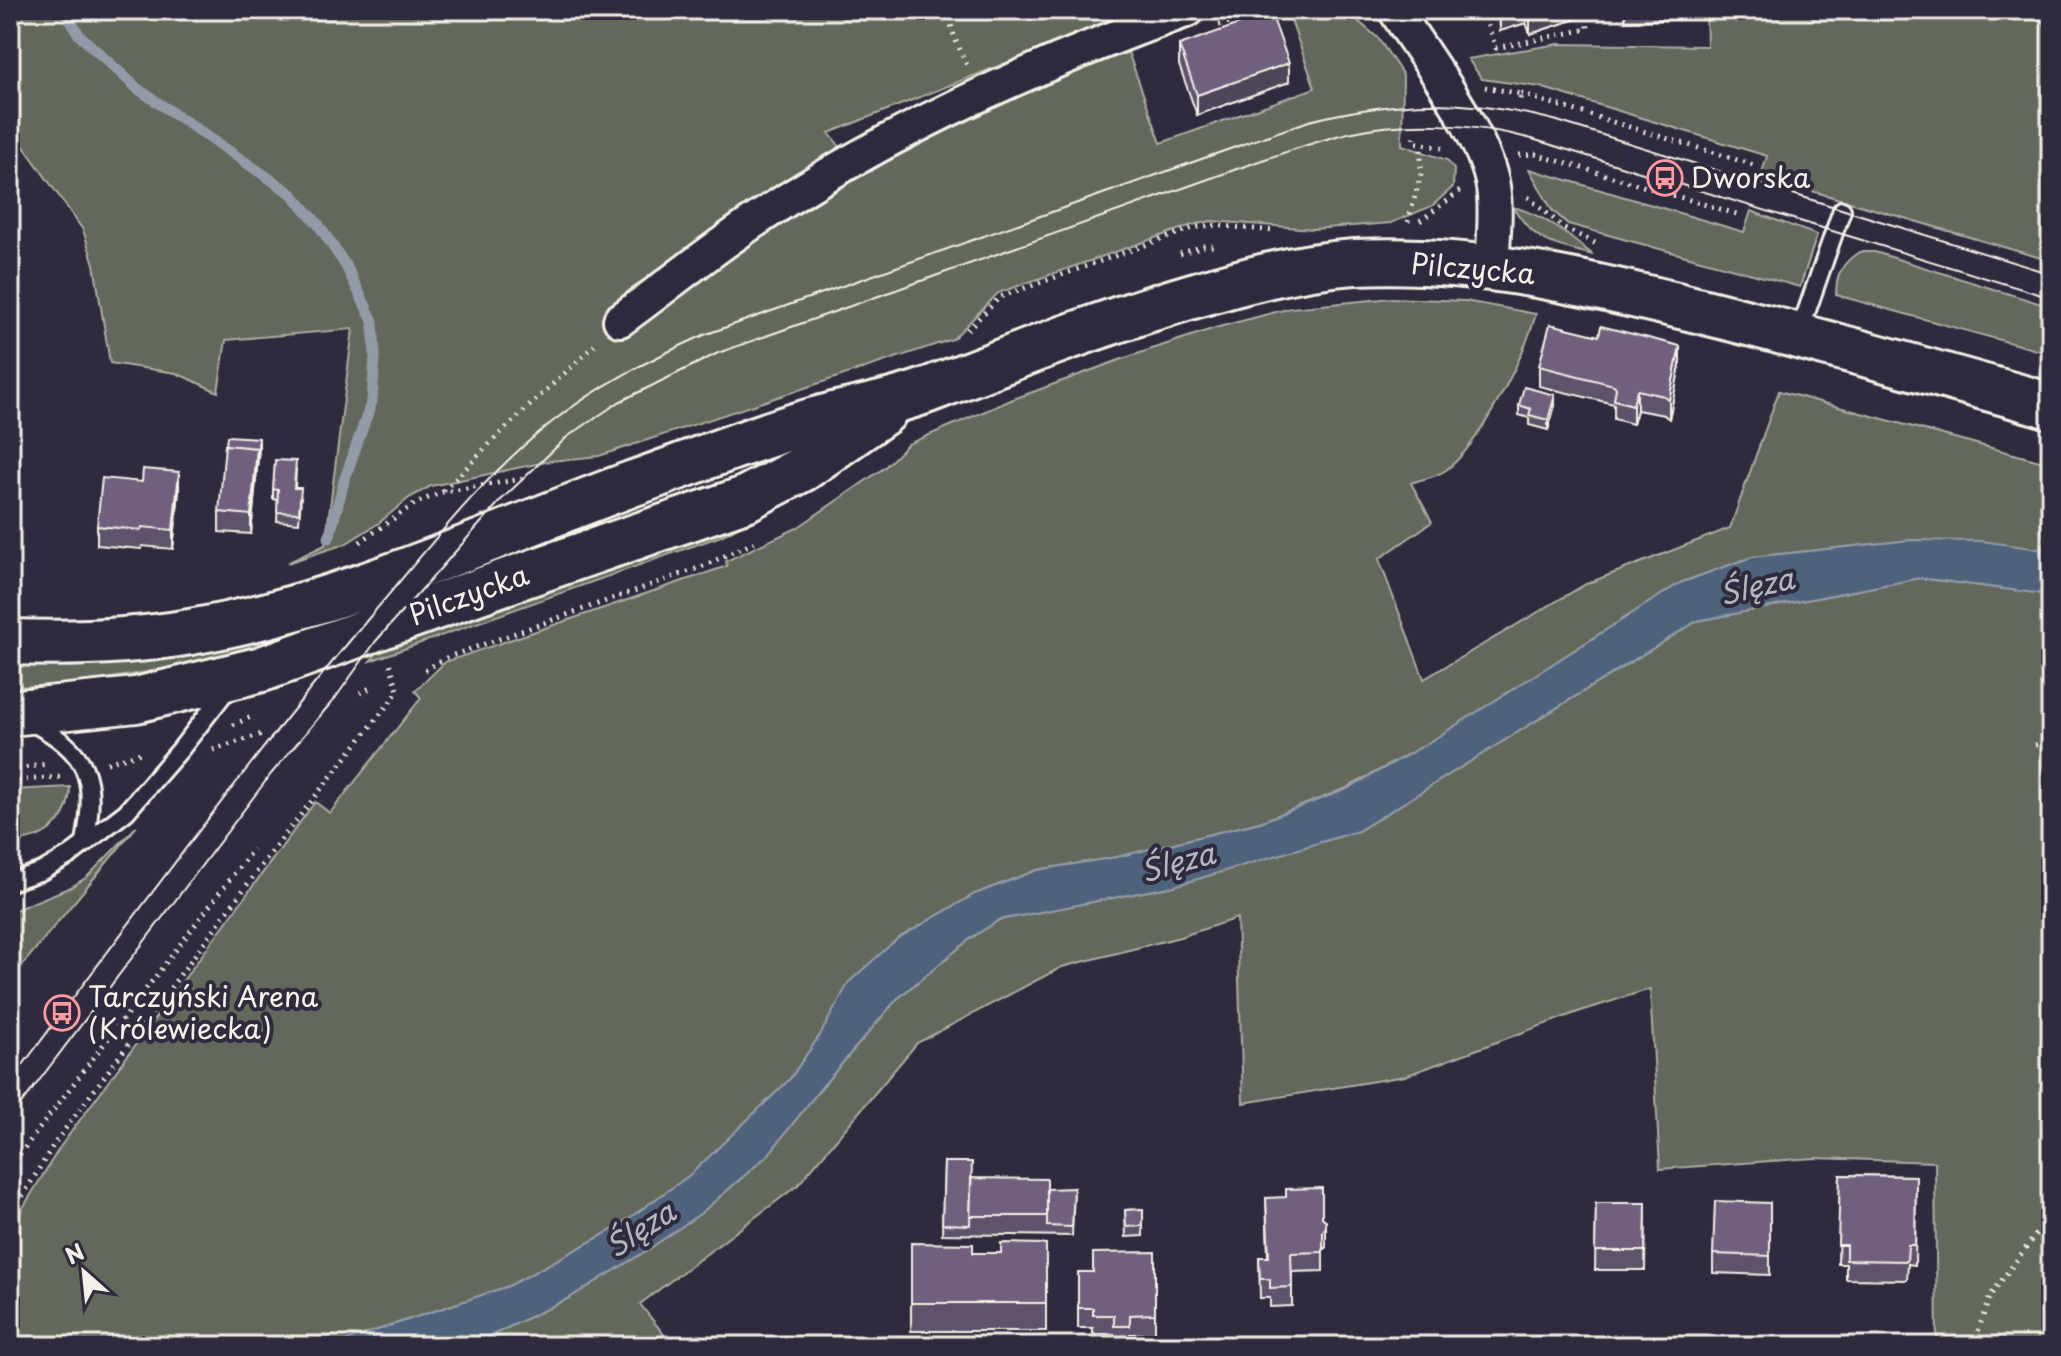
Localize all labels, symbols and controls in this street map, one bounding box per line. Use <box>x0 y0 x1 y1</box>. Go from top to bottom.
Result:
place label: Dworska <box>1691 155 1811 198</box>
bus stop icon: Dworska <box>1646 159 1684 197</box>
street label: Pilczycka <box>1409 241 1537 294</box>
street label: Pilczycka <box>403 552 535 635</box>
water label: Ślęza <box>1715 554 1799 615</box>
water label: Ślęza <box>1135 829 1221 892</box>
place label: Tarczyński Arena (Królewiecka) <box>88 974 319 1049</box>
bus stop icon: Tarczyński Arena (Królewiecka) <box>43 994 81 1032</box>
water label: Ślęza <box>596 1188 685 1267</box>
north arrow <box>44 1232 124 1312</box>
text: N <box>59 1234 89 1272</box>

